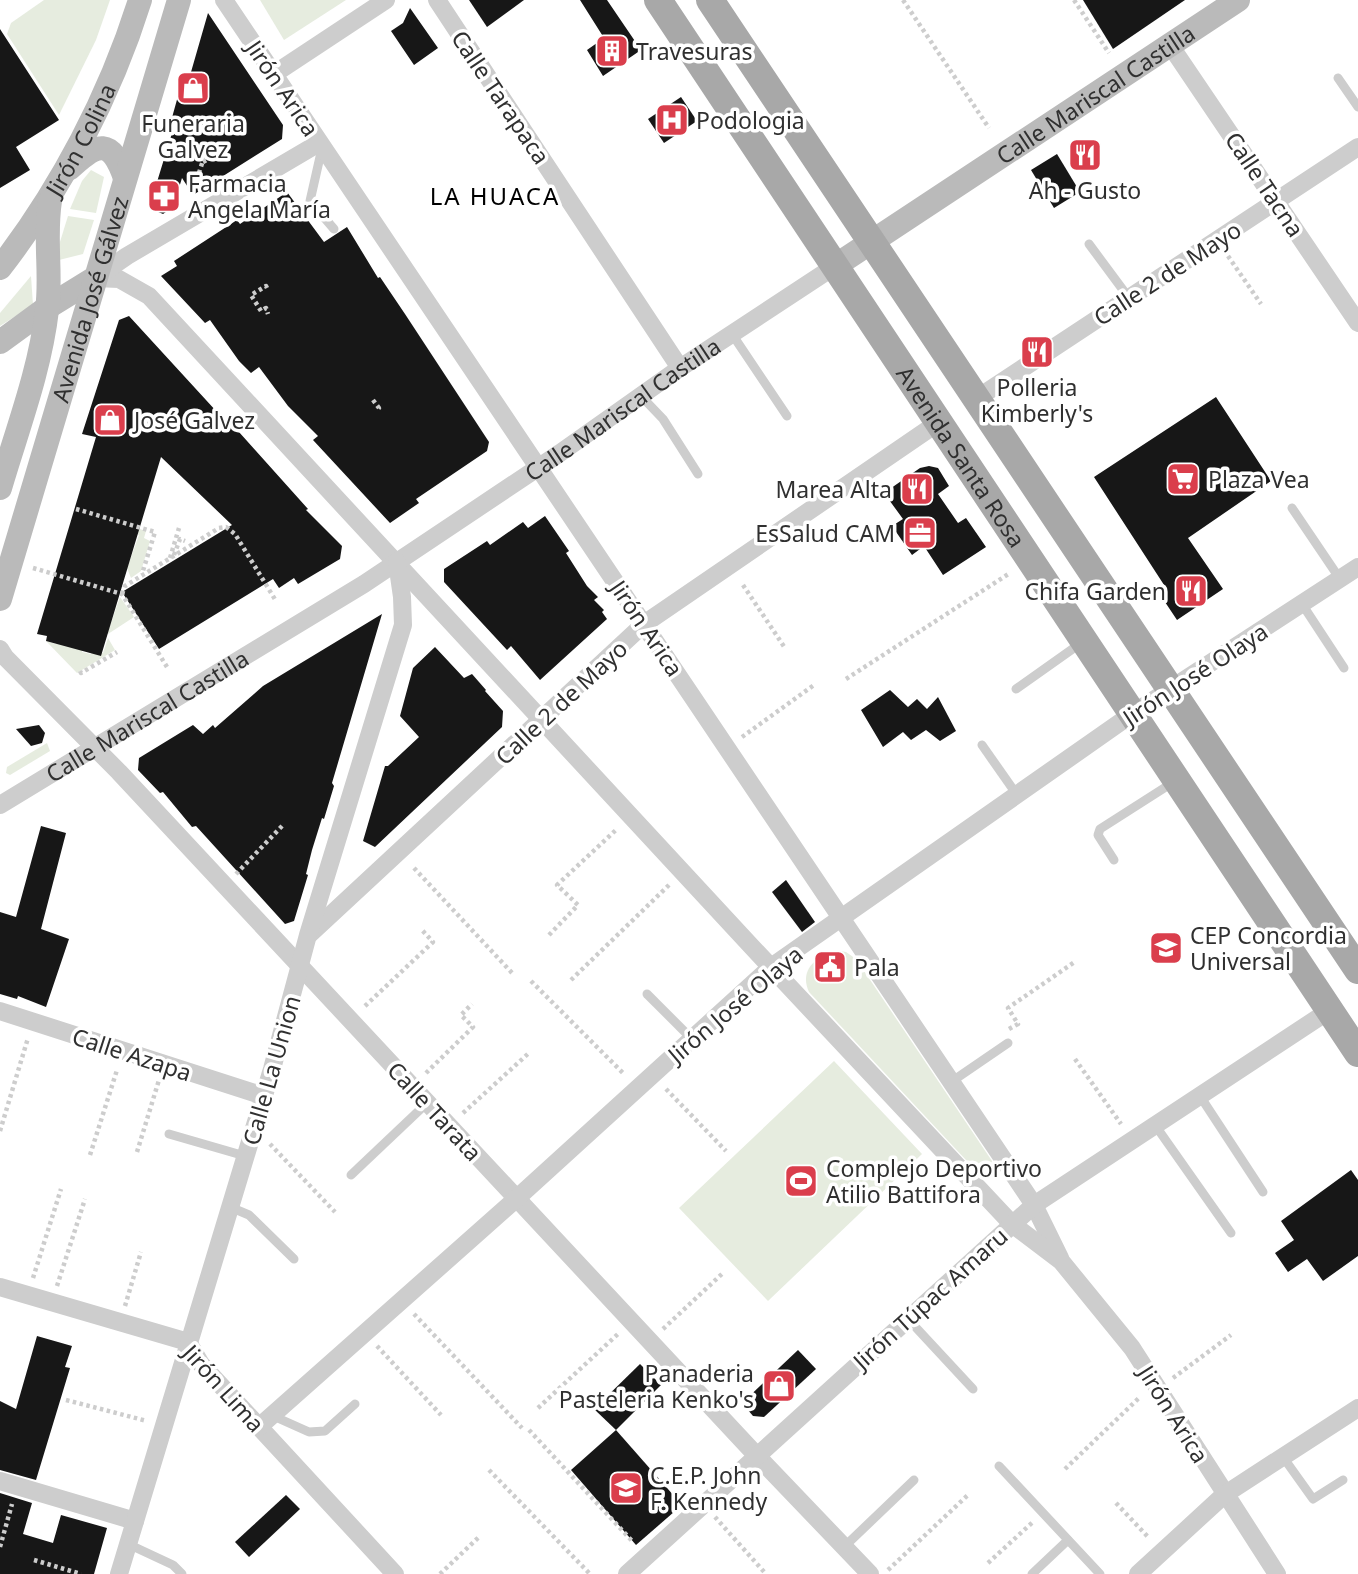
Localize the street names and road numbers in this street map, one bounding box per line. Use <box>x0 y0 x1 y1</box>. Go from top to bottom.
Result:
street label: Calle Mariscal Castilla <box>990 17 1201 171</box>
street label: Calle Tarapaca <box>444 24 558 170</box>
street label: Jirón Arica <box>238 32 327 142</box>
street label: Jirón Colina <box>37 78 123 204</box>
street label: Calle Tacna <box>1218 125 1312 243</box>
street label: Avenida José Gálvez <box>44 192 136 406</box>
street label: Calle 2 de Mayo <box>1087 213 1247 333</box>
street label: Calle Mariscal Castilla <box>518 330 727 488</box>
street label: Avenida Santa Rosa <box>889 359 1033 553</box>
street label: Jirón Arica <box>602 572 691 682</box>
street label: Jirón José Olaya <box>1115 615 1274 734</box>
street label: Calle 2 de Mayo <box>488 632 634 772</box>
street label: Calle Mariscal Castilla <box>40 642 254 790</box>
street label: Jirón José Olaya <box>659 938 809 1071</box>
street label: Calle La Union <box>234 991 308 1149</box>
street label: Calle Azapa <box>68 1020 196 1088</box>
street label: Calle Tarata <box>381 1054 489 1168</box>
street label: Jirón Túpac Amaru <box>844 1220 1014 1378</box>
street label: Jirón Lima <box>175 1336 272 1439</box>
street label: Jirón Arica <box>1130 1357 1217 1469</box>

